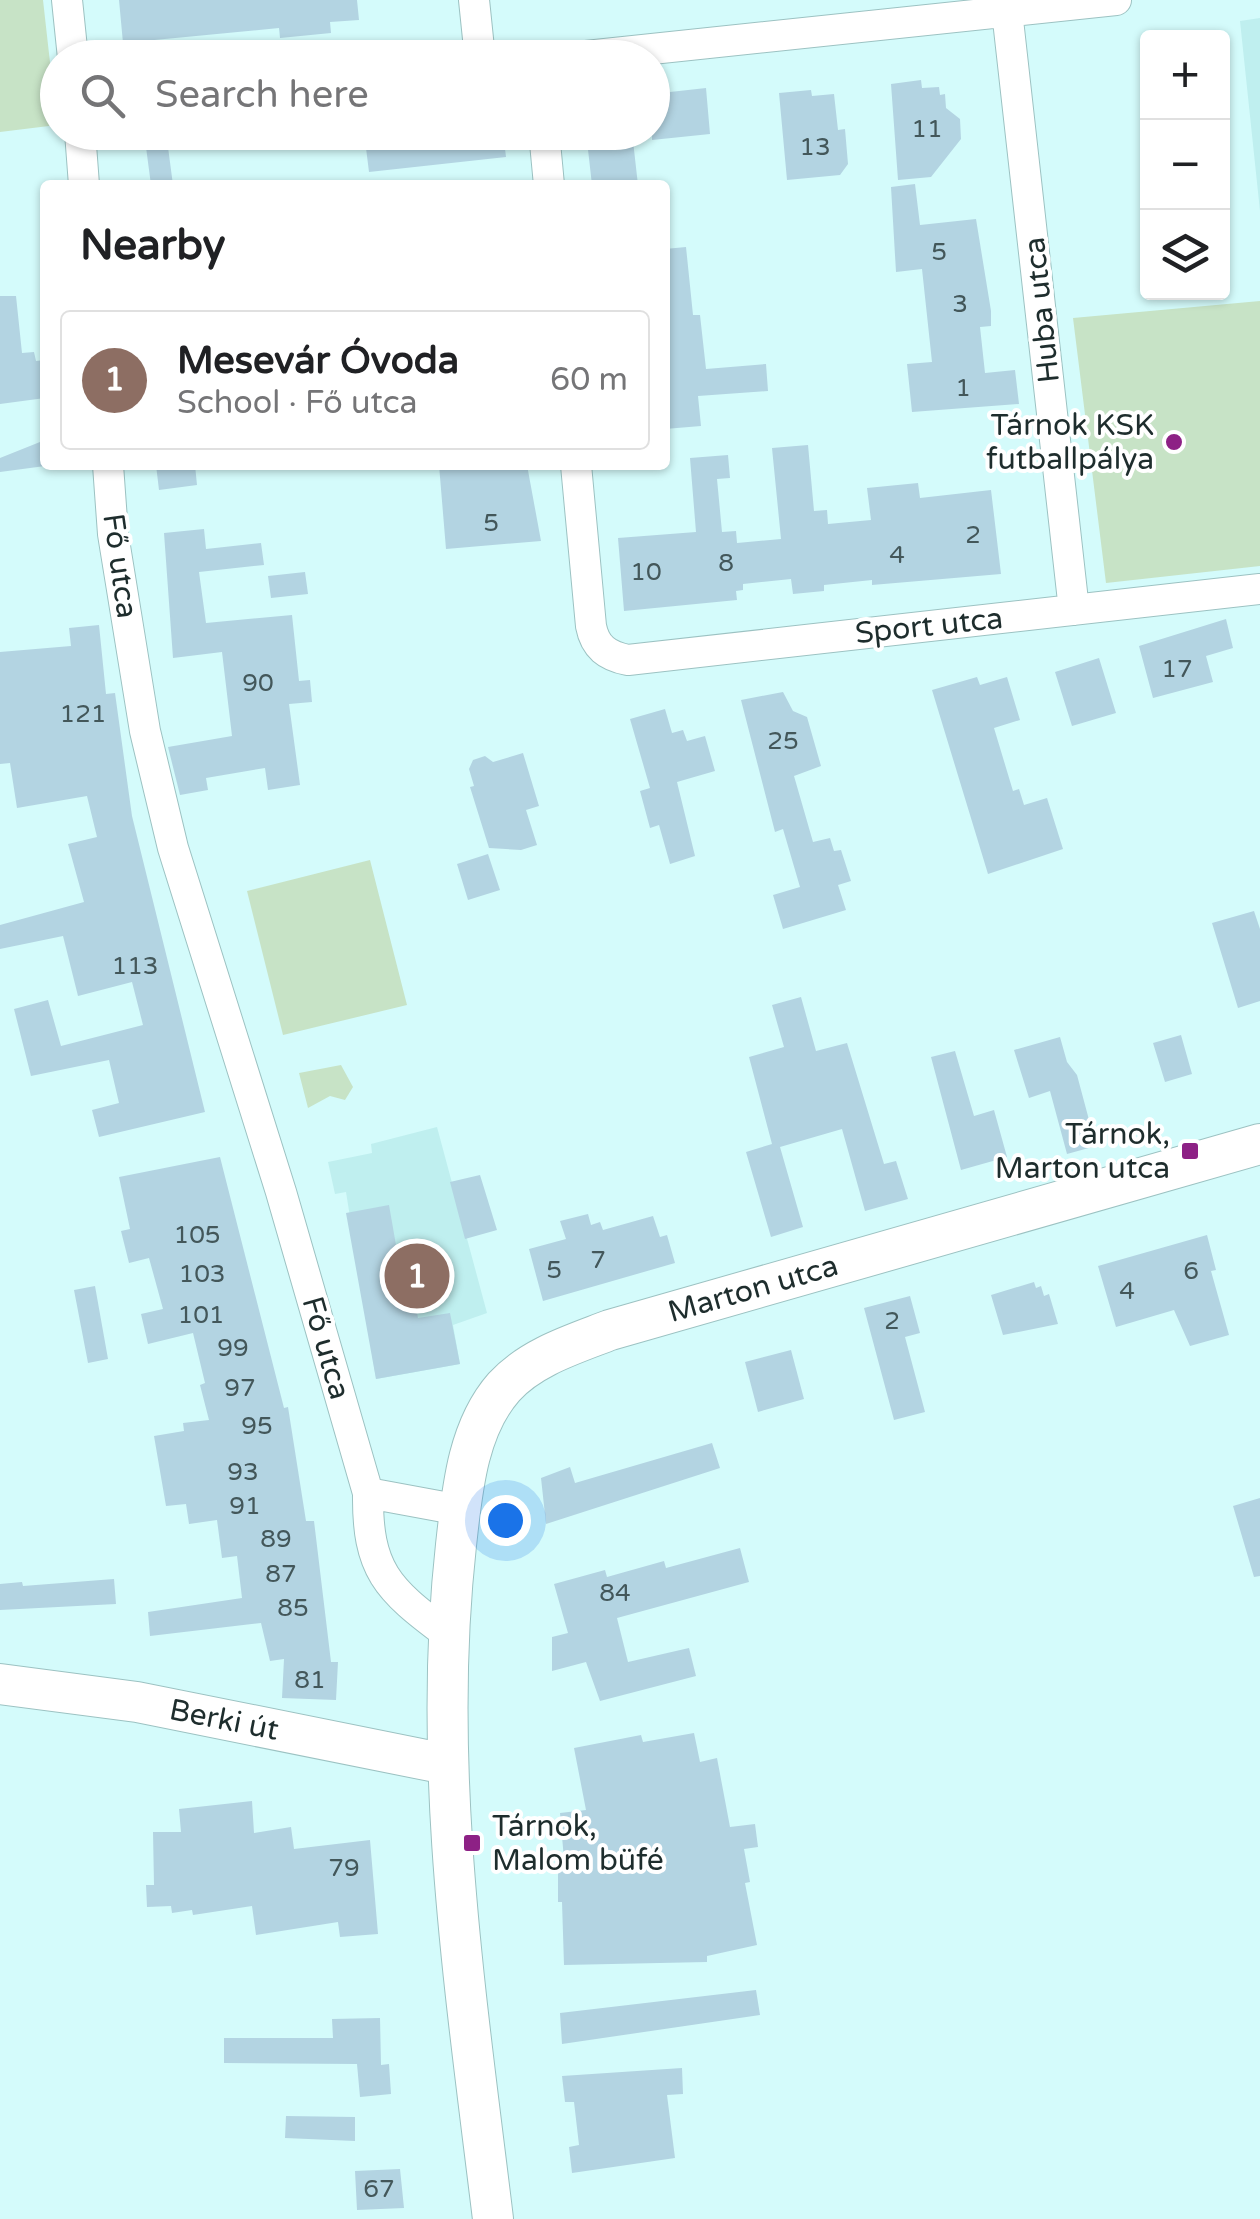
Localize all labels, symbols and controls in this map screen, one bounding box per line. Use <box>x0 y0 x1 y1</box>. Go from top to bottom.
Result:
map controls <box>1140 30 1230 300</box>
button: + <box>1140 30 1230 120</box>
search box <box>40 40 670 150</box>
icon: search <box>75 68 130 123</box>
text: Search here <box>155 72 369 118</box>
house number: 11 <box>911 114 943 144</box>
button: − <box>1140 120 1230 210</box>
house number: 13 <box>799 132 831 162</box>
button: layers <box>1140 210 1230 300</box>
text: Nearby <box>80 220 225 271</box>
street label: Huba utca <box>1016 235 1068 385</box>
house number: 5 <box>931 237 947 267</box>
house number: 3 <box>952 289 968 319</box>
text: Mesevár Óvoda <box>177 338 459 384</box>
text: 1 <box>104 361 125 399</box>
text: 60 m <box>550 361 628 399</box>
house number: 1 <box>955 373 971 403</box>
text: School · Fő utca <box>177 384 418 422</box>
place label: Tárnok KSK futballpálya <box>986 407 1154 478</box>
marker: Tárnok KSK futballpálya <box>1163 431 1185 453</box>
house number: 5 <box>483 508 499 538</box>
street label: Fő utca <box>94 511 146 621</box>
house number: 2 <box>965 520 981 550</box>
house number: 4 <box>889 540 905 570</box>
house number: 8 <box>718 548 734 578</box>
house number: 10 <box>630 557 662 587</box>
street label: Sport utca <box>853 600 1005 652</box>
house number: 17 <box>1161 654 1193 684</box>
house number: 90 <box>242 668 274 698</box>
house number: 121 <box>59 699 107 729</box>
house number: 25 <box>767 726 799 756</box>
house number: 113 <box>111 951 159 981</box>
place label: Tárnok, Marton utca <box>995 1116 1170 1187</box>
marker: Tárnok, Marton utca <box>1179 1140 1201 1162</box>
house number: 105 <box>173 1220 221 1250</box>
pin: 1 <box>384 1238 450 1314</box>
house number: 7 <box>590 1245 606 1275</box>
street label: Marton utca <box>664 1247 842 1331</box>
house number: 5 <box>546 1255 562 1285</box>
house number: 6 <box>1183 1256 1199 1286</box>
house number: 103 <box>178 1259 226 1289</box>
house number: 4 <box>1119 1276 1135 1306</box>
street label: Fő utca <box>294 1292 358 1404</box>
house number: 101 <box>177 1300 225 1330</box>
house number: 2 <box>884 1306 900 1336</box>
house number: 99 <box>217 1333 249 1363</box>
house number: 97 <box>224 1373 256 1403</box>
house number: 95 <box>241 1411 273 1441</box>
house number: 93 <box>227 1457 259 1487</box>
house number: 91 <box>229 1491 261 1521</box>
your location <box>480 1495 531 1546</box>
house number: 89 <box>260 1524 292 1554</box>
house number: 87 <box>265 1559 297 1589</box>
house number: 84 <box>599 1578 631 1608</box>
house number: 85 <box>277 1593 309 1623</box>
house number: 81 <box>294 1665 326 1695</box>
street label: Berki út <box>166 1691 282 1749</box>
place label: Tárnok, Malom büfé <box>492 1808 664 1879</box>
marker: Tárnok, Malom büfé <box>461 1832 483 1854</box>
house number: 79 <box>328 1853 360 1883</box>
house number: 67 <box>363 2174 395 2204</box>

